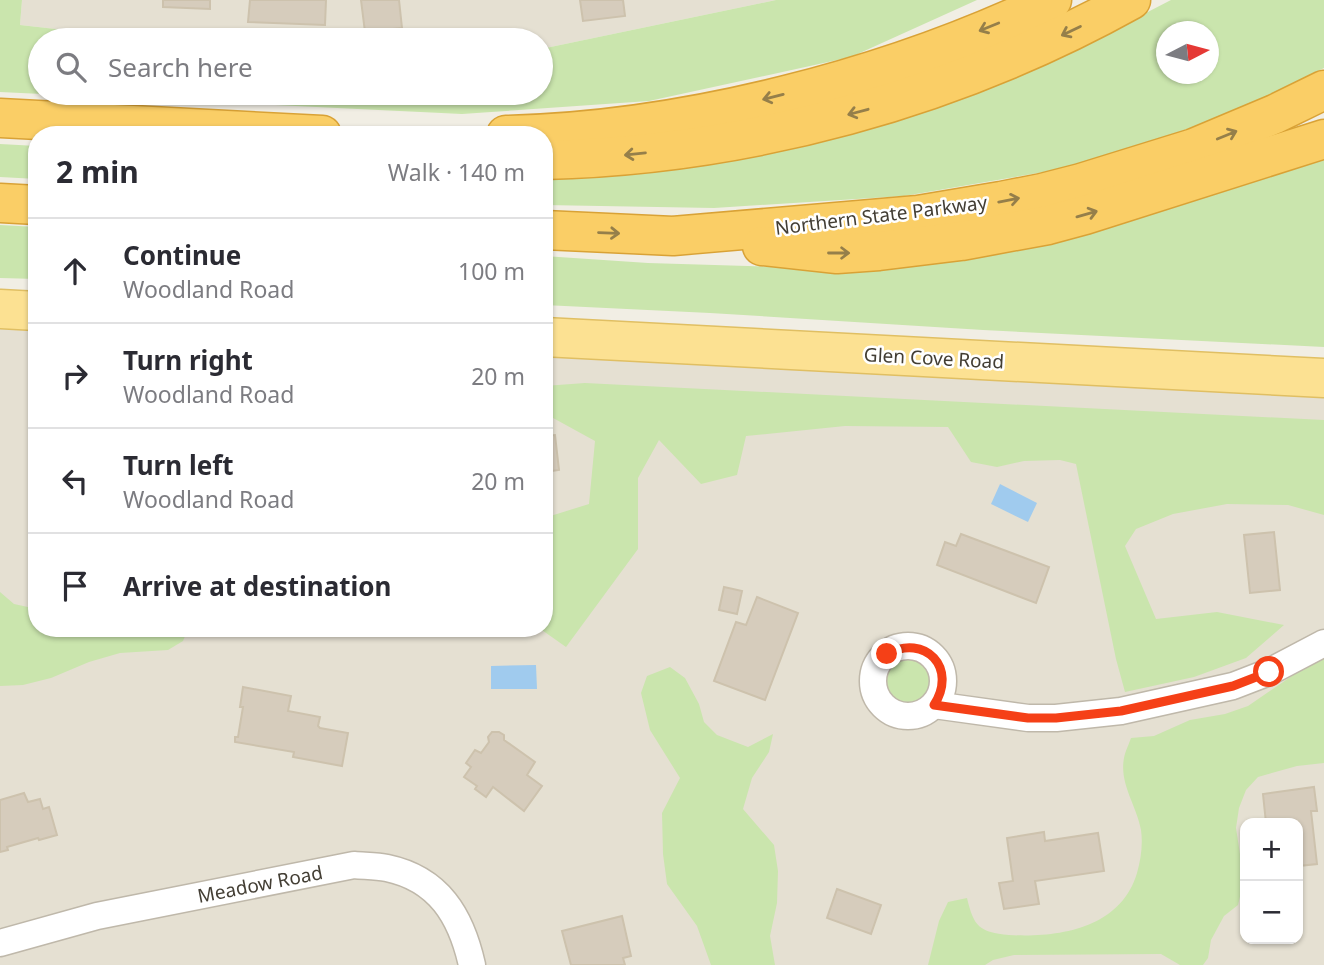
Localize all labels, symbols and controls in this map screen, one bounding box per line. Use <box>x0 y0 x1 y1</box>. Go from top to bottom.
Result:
north arrow <box>1156 21 1219 84</box>
one-way arrow <box>979 22 1000 35</box>
one-way arrow <box>1061 25 1082 39</box>
search box <box>28 28 553 105</box>
icon: search <box>52 48 90 86</box>
text: Search here <box>108 49 253 85</box>
one-way arrow <box>762 91 785 104</box>
one-way arrow <box>848 106 870 119</box>
one-way arrow <box>1215 127 1237 140</box>
one-way arrow <box>624 147 647 160</box>
text: 2 min <box>56 151 139 192</box>
text: Walk · 140 m <box>388 156 525 188</box>
street label: Northern State Parkway <box>773 189 989 241</box>
one-way arrow <box>997 192 1020 206</box>
one-way arrow <box>1075 207 1098 220</box>
one-way arrow <box>597 227 620 240</box>
text: Continue <box>123 237 241 273</box>
one-way arrow <box>827 246 850 260</box>
icon: ahead <box>56 252 94 290</box>
text: 100 m <box>458 255 525 287</box>
text: Woodland Road <box>123 273 294 305</box>
street label: Glen Cove Road <box>863 341 1005 375</box>
text: Turn right <box>123 342 253 378</box>
icon: right <box>56 357 94 395</box>
text: 20 m <box>471 360 525 392</box>
text: Woodland Road <box>123 378 294 410</box>
text: Turn left <box>123 447 234 483</box>
icon: left <box>56 462 94 500</box>
text: 20 m <box>471 465 525 497</box>
text: Woodland Road <box>123 483 294 515</box>
icon: arrive <box>56 567 94 605</box>
text: Arrive at destination <box>123 568 392 604</box>
route end <box>871 638 902 669</box>
route start <box>1253 656 1284 687</box>
map controls <box>1240 818 1303 944</box>
button: + <box>1240 818 1303 881</box>
street label: Meadow Road <box>195 859 325 909</box>
button: − <box>1240 881 1303 944</box>

